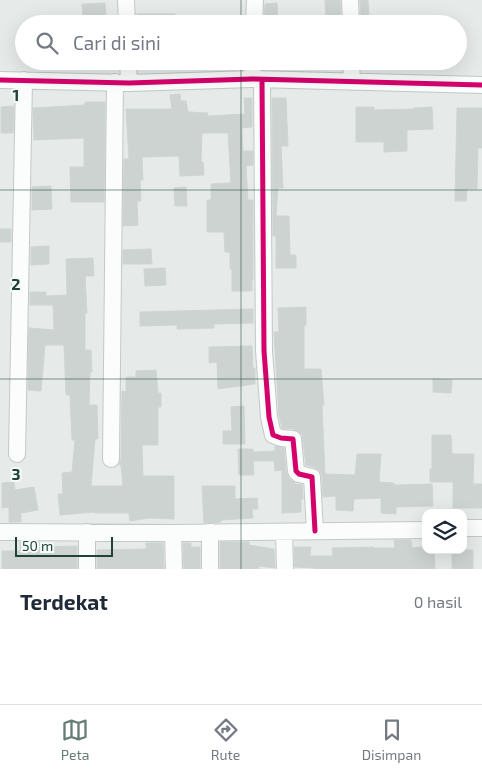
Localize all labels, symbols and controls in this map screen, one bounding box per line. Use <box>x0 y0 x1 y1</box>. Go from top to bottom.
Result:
search box <box>15 15 467 70</box>
icon: search <box>33 29 61 57</box>
text: Cari di sini <box>73 31 161 54</box>
text: 1 <box>13 85 19 104</box>
text: 2 <box>11 274 21 293</box>
text: 3 <box>11 464 21 483</box>
map controls <box>422 509 467 554</box>
button: layers <box>422 509 467 554</box>
scale bar <box>15 534 112 557</box>
text: 50 m <box>22 537 53 554</box>
text: Terdekat <box>20 589 108 614</box>
text: 0 hasil <box>414 592 462 611</box>
tab: Peta <box>61 716 89 763</box>
tab: Rute <box>211 716 240 763</box>
tab: Disimpan <box>362 716 421 763</box>

